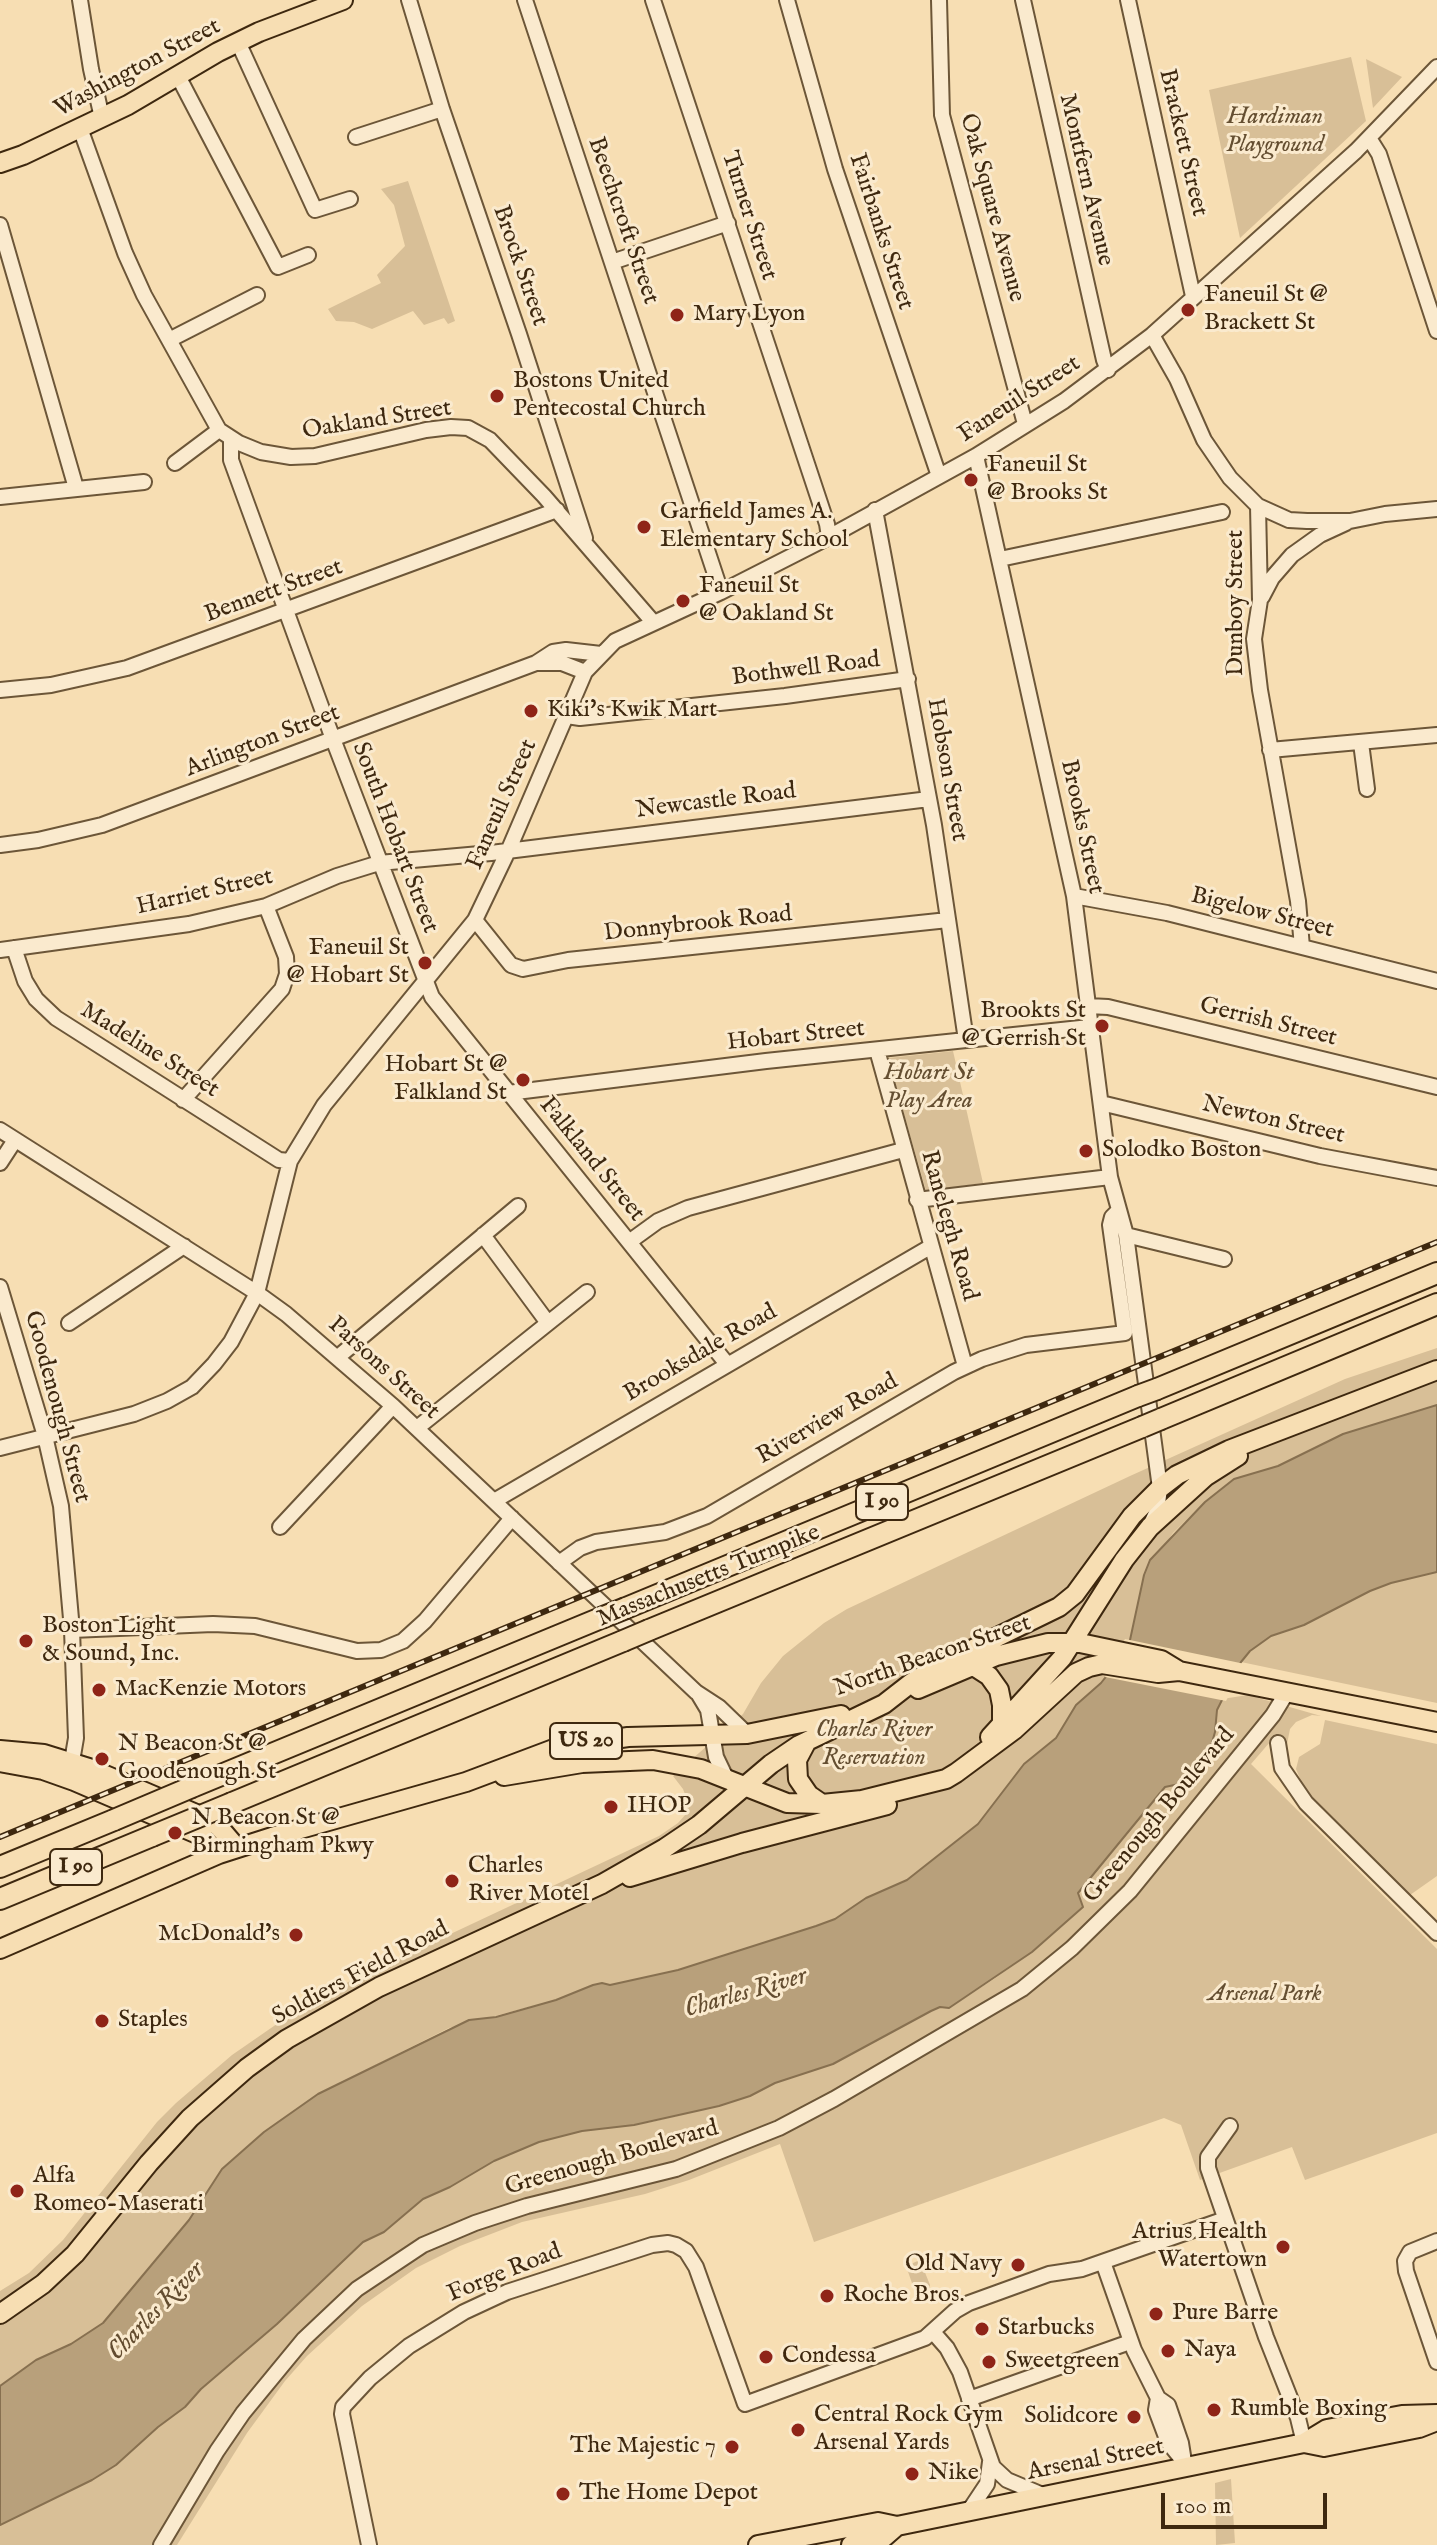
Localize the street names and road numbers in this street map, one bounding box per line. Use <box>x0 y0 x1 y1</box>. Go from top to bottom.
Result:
street label: Washington Street <box>50 13 226 125</box>
street label: Brackett Street <box>1151 66 1213 220</box>
street label: Montfern Avenue <box>1051 91 1119 269</box>
street label: Oak Square Avenue <box>952 111 1030 305</box>
street label: Beechcroft Street <box>580 134 664 308</box>
street label: Turner Street <box>714 148 782 284</box>
street label: Fairbanks Street <box>841 150 919 314</box>
street label: Brock Street <box>485 202 553 330</box>
street label: Faneuil Street <box>954 350 1086 450</box>
street label: Oakland Street <box>300 395 454 447</box>
street label: Dunboy Street <box>1223 530 1251 676</box>
street label: Bennett Street <box>201 554 347 630</box>
street label: Bothwell Road <box>730 647 882 693</box>
street label: Hobson Street <box>919 696 973 844</box>
street label: Arlington Street <box>182 699 344 785</box>
street label: Faneuil Street <box>462 735 544 875</box>
street label: South Hobart Street <box>344 738 444 938</box>
street label: Brooks Street <box>1053 757 1109 897</box>
street label: Newcastle Road <box>634 778 798 826</box>
street label: Harriet Street <box>134 863 276 923</box>
street label: Bigelow Street <box>1188 882 1336 946</box>
street label: Donnybrook Road <box>603 901 793 949</box>
street label: Gerrish Street <box>1196 992 1340 1054</box>
street label: Madeline Street <box>74 997 224 1105</box>
street label: Hobart Street <box>726 1015 866 1059</box>
street label: Newton Street <box>1199 1091 1347 1151</box>
street label: Falkland Street <box>532 1092 650 1228</box>
street label: Ranelegh Road <box>913 1148 983 1304</box>
street label: Brooksdale Road <box>619 1299 783 1409</box>
street label: Goodenough Street <box>17 1308 95 1506</box>
street label: Parsons Street <box>321 1311 445 1427</box>
street label: Riverview Road <box>752 1368 904 1472</box>
road number: I 90 <box>856 1484 908 1520</box>
street label: Massachusetts Turnpike <box>593 1519 825 1635</box>
street label: North Beacon Street <box>831 1610 1035 1704</box>
street label: Greenough Boulevard <box>1078 1722 1242 1910</box>
road number: US 20 <box>550 1723 622 1759</box>
road number: I 90 <box>50 1849 102 1885</box>
street label: Soldiers Field Road <box>268 1915 454 2033</box>
street label: Greenough Boulevard <box>502 2115 722 2203</box>
street label: Forge Road <box>444 2238 566 2310</box>
street label: Arsenal Street <box>1025 2434 1167 2488</box>

